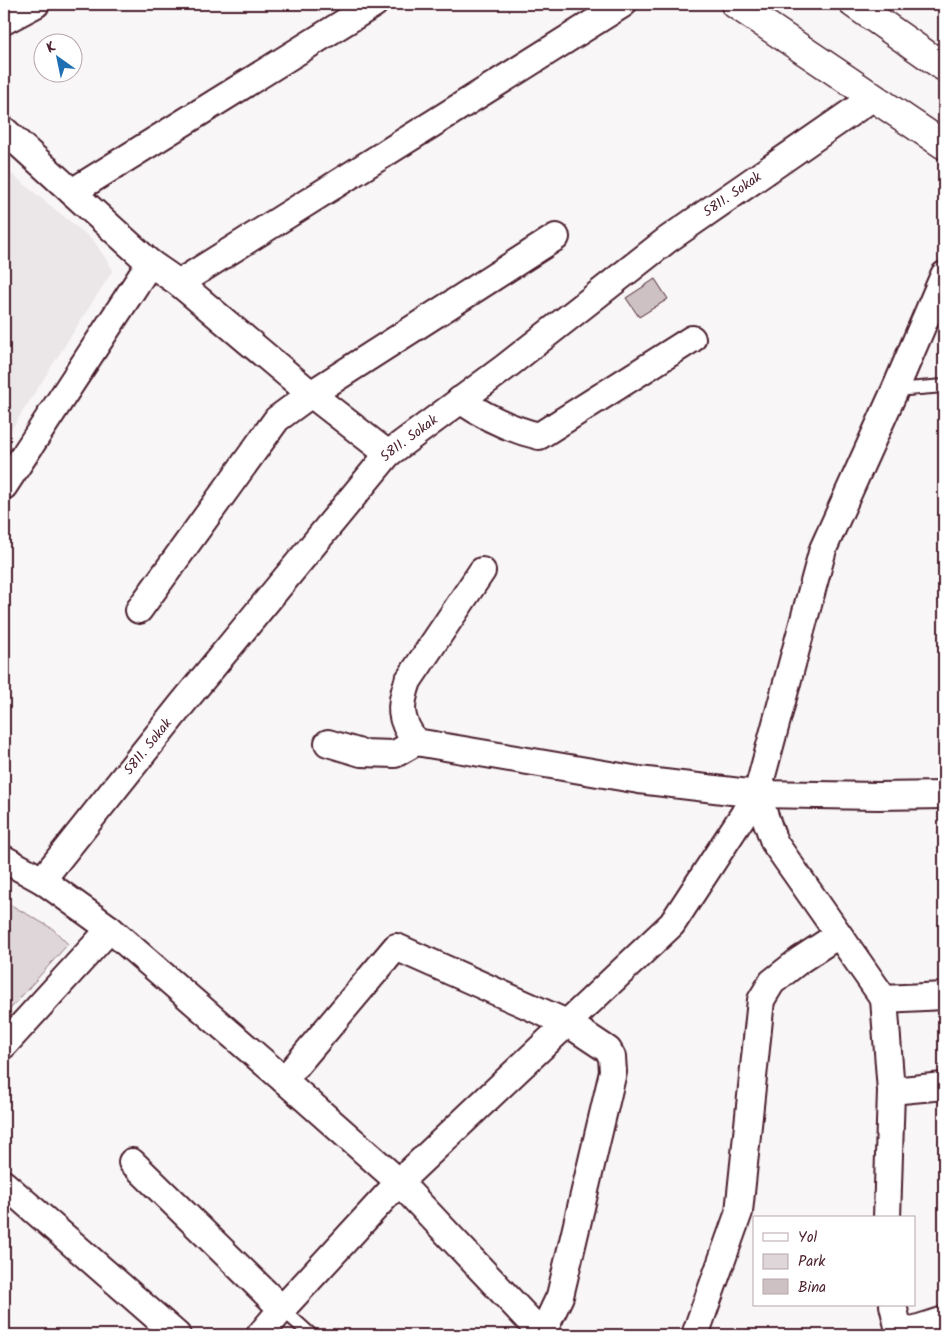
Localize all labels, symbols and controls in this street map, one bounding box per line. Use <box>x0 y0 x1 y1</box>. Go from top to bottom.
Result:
north arrow <box>32 32 82 82</box>
text: K <box>42 36 61 59</box>
street label: 5811. Sokak <box>698 166 767 223</box>
street label: 5811. Sokak <box>375 409 443 467</box>
street label: 5811. Sokak <box>118 714 178 780</box>
legend <box>753 1216 916 1306</box>
text: Yol <box>798 1226 817 1250</box>
text: Park <box>798 1250 826 1274</box>
text: Bina <box>798 1276 826 1300</box>

